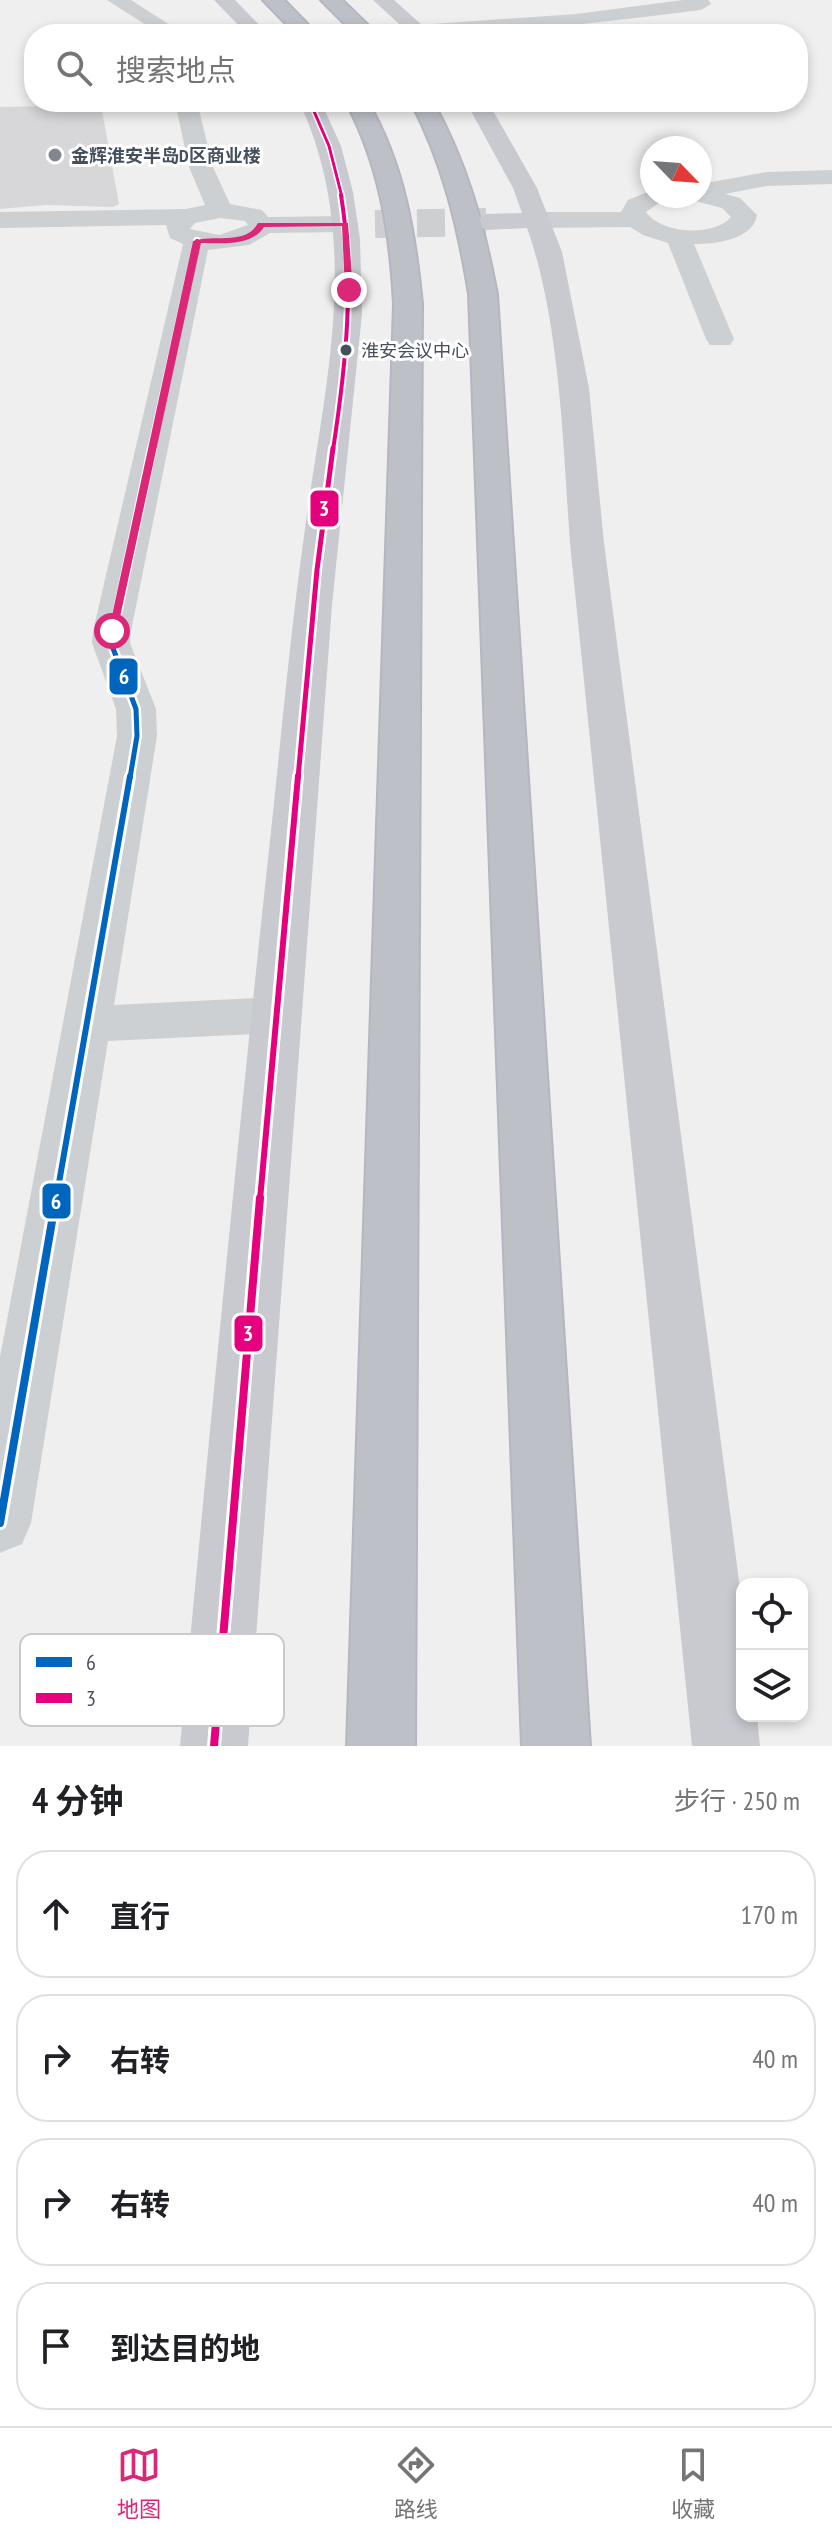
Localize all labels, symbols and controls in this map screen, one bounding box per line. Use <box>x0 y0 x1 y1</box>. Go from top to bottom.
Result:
search box <box>24 24 808 112</box>
icon: search <box>52 46 96 90</box>
text: 搜索地点 <box>116 50 236 89</box>
north arrow <box>640 136 712 208</box>
place label: 金辉淮安半岛D区商业楼 <box>71 144 261 167</box>
marker: 金辉淮安半岛D区商业楼 <box>46 146 64 164</box>
route end <box>331 272 367 308</box>
place label: 淮安会议中心 <box>361 339 469 362</box>
marker: 淮安会议中心 <box>338 342 354 358</box>
line badge: 3 <box>309 489 340 528</box>
text: 3 <box>319 494 329 522</box>
route start <box>94 613 130 649</box>
line badge: 6 <box>108 657 139 696</box>
text: 6 <box>119 662 129 690</box>
line badge: 6 <box>41 1182 72 1220</box>
text: 6 <box>51 1187 61 1215</box>
line badge: 3 <box>233 1314 264 1353</box>
text: 3 <box>243 1319 253 1347</box>
map controls <box>736 1578 808 1722</box>
button: locate <box>736 1578 808 1650</box>
legend <box>20 1634 284 1726</box>
text: 6 <box>86 1648 96 1676</box>
button: layers <box>736 1650 808 1722</box>
text: 3 <box>86 1684 96 1712</box>
text: 4 分钟 <box>32 1778 123 1822</box>
text: 步行 · 250 m <box>674 1784 800 1817</box>
icon: ahead <box>34 1892 78 1936</box>
text: 直行 <box>110 1896 170 1935</box>
text: 170 m <box>740 1898 798 1931</box>
icon: right <box>34 2036 78 2080</box>
text: 右转 <box>110 2040 170 2079</box>
text: 40 m <box>752 2042 798 2075</box>
icon: right <box>34 2180 78 2224</box>
text: 右转 <box>110 2184 170 2223</box>
text: 40 m <box>752 2186 798 2219</box>
icon: arrive <box>34 2324 78 2368</box>
text: 到达目的地 <box>110 2328 260 2367</box>
tab: 地图 <box>117 2443 161 2523</box>
tab: 路线 <box>394 2443 438 2523</box>
tab: 收藏 <box>671 2443 715 2523</box>

